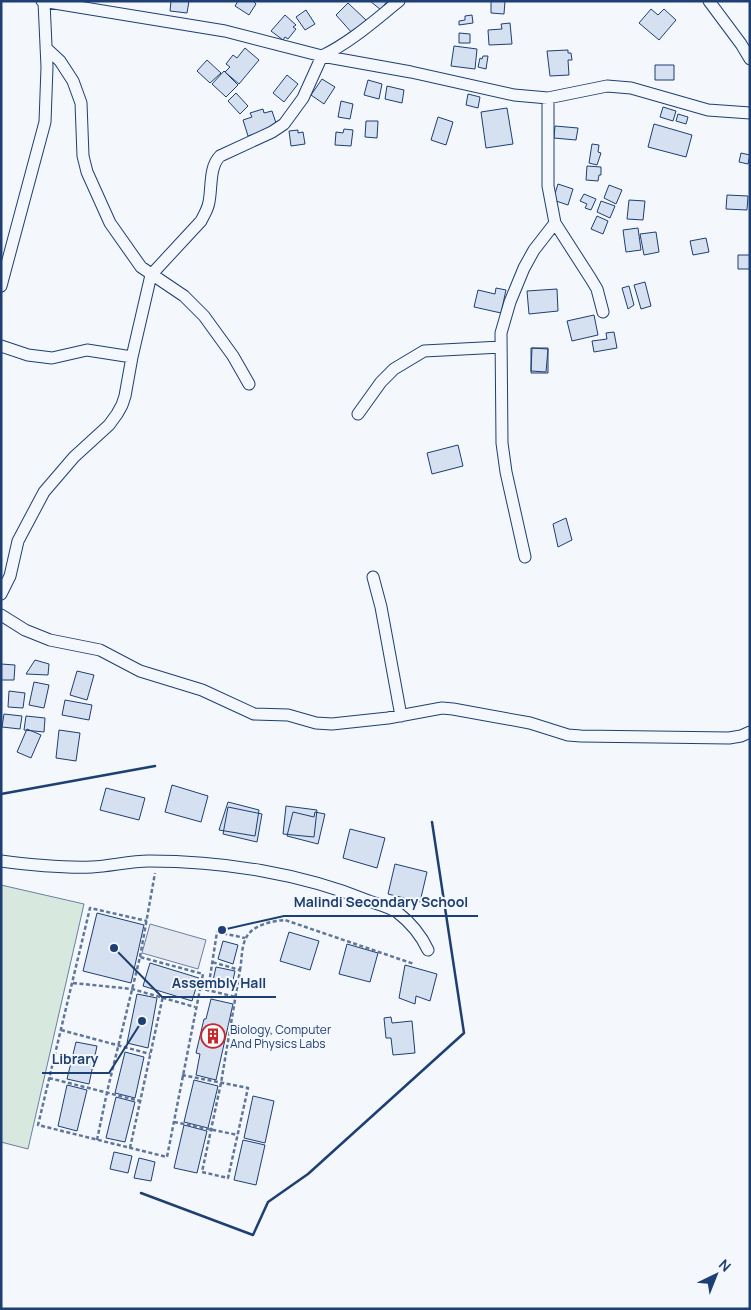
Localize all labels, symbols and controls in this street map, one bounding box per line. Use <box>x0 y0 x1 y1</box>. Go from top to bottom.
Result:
callout: Malindi Secondary School <box>284 887 478 916</box>
text: Malindi Secondary School <box>294 892 468 911</box>
callout: Assembly Hall <box>162 968 276 997</box>
text: Assembly Hall <box>172 973 266 992</box>
place label: Biology, Computer And Physics Labs <box>230 1021 332 1052</box>
building icon: Biology, Computer And Physics Labs <box>200 1023 226 1049</box>
callout: Library <box>42 1044 109 1073</box>
text: Library <box>52 1049 99 1068</box>
north arrow <box>691 1250 741 1300</box>
text: N <box>715 1255 735 1276</box>

